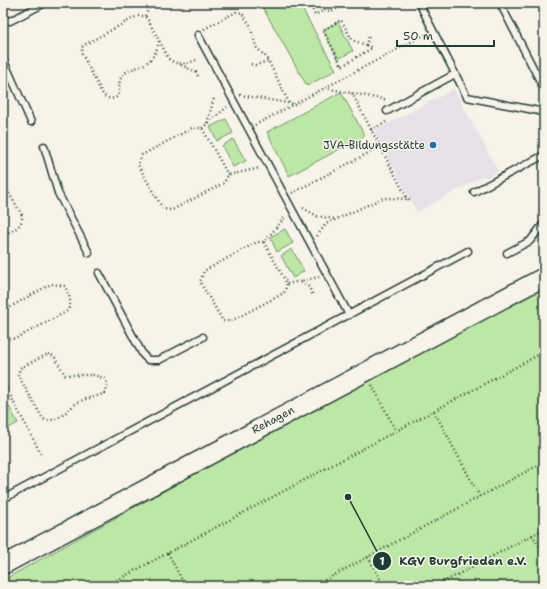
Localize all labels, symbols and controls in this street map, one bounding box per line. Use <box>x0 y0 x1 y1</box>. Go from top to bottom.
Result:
scale bar <box>397 22 494 48</box>
text: 50 m <box>403 28 433 44</box>
place label: JVA-Bildungsstätte <box>323 138 425 153</box>
marker: JVA-Bildungsstätte <box>428 140 438 150</box>
street label: Rehagen <box>249 402 297 438</box>
callout: KGV Burgfrieden e.V. <box>372 549 535 573</box>
text: 1 <box>379 553 385 569</box>
text: KGV Burgfrieden e.V. <box>399 553 527 569</box>

